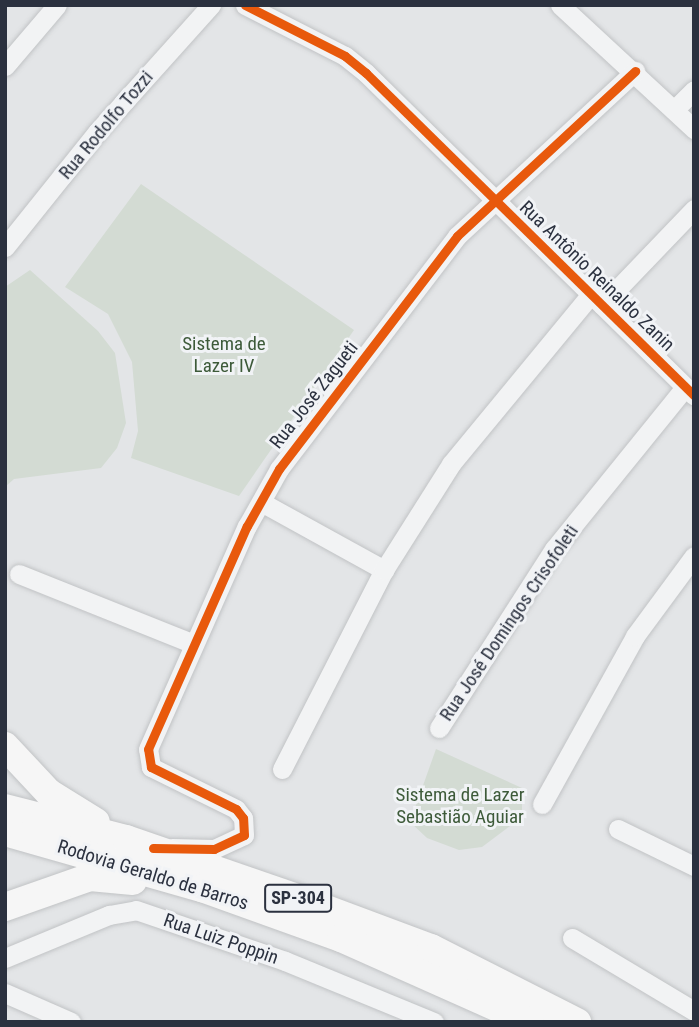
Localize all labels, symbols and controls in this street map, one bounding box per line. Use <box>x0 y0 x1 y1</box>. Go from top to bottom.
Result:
street label: Rua Rodolfo Tozzi <box>54 66 158 184</box>
street label: Rua Antônio Reinaldo Zanin <box>515 196 679 356</box>
park label: Sistema de Lazer IV <box>182 333 266 377</box>
street label: Rua José Zagueti <box>265 337 363 453</box>
street label: Rua José Domingos Crisofoleti <box>435 521 583 725</box>
park label: Sistema de Lazer Sebastião Aguiar <box>396 784 524 828</box>
street label: Rodovia Geraldo de Barros <box>55 835 251 915</box>
road number: SP-304 <box>263 884 333 912</box>
street label: Rua Luiz Poppin <box>161 909 281 969</box>

